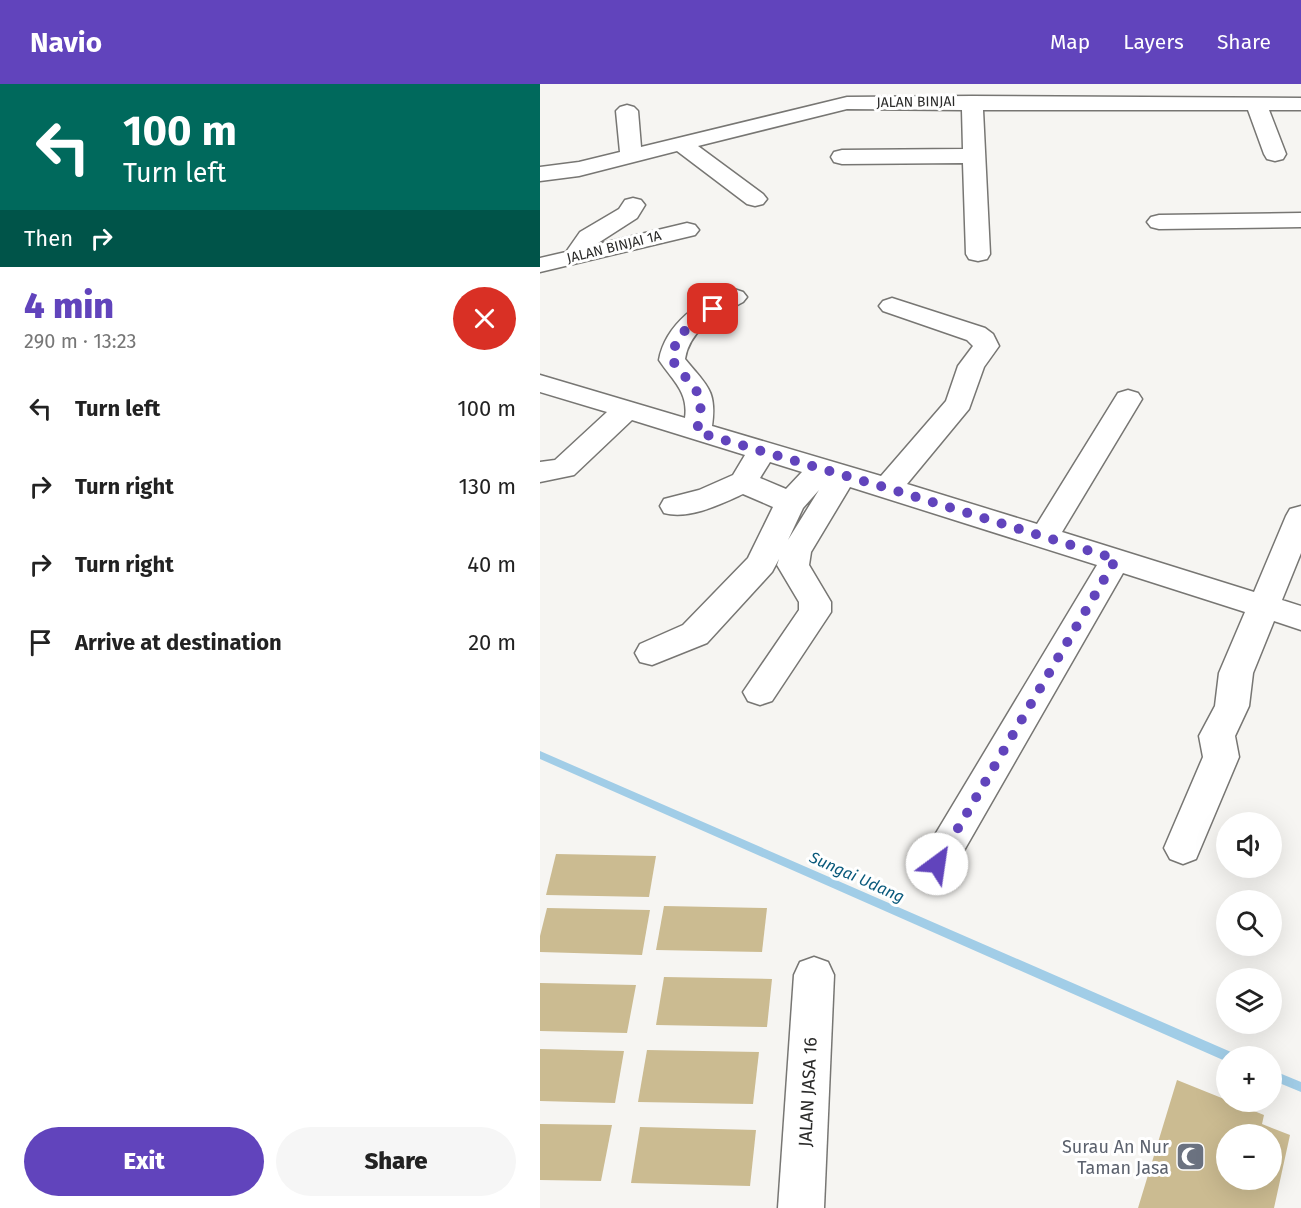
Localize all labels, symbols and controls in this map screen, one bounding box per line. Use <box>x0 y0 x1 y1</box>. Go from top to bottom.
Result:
text: Navio <box>30 26 102 59</box>
text: Map <box>1050 29 1090 55</box>
text: Layers <box>1123 29 1184 55</box>
text: Share <box>1217 29 1271 55</box>
street label: JALAN BINJAI <box>876 93 956 111</box>
text: 100 m <box>123 106 237 156</box>
icon: left <box>24 108 102 186</box>
text: Turn left <box>123 157 226 189</box>
icon: right <box>85 222 118 255</box>
text: Then <box>24 225 73 252</box>
street label: JALAN BINJAI 1A <box>565 227 663 267</box>
pin <box>687 283 738 334</box>
text: 4 min <box>24 284 114 328</box>
button: close <box>453 287 516 350</box>
icon: arrive <box>696 292 729 325</box>
text: 290 m · 13:23 <box>24 329 136 353</box>
icon: left <box>24 392 57 425</box>
text: Turn left <box>75 395 160 422</box>
text: 100 m <box>457 395 516 422</box>
icon: right <box>24 470 57 503</box>
text: Turn right <box>75 473 174 500</box>
text: 130 m <box>459 473 516 500</box>
icon: right <box>24 548 57 581</box>
text: Turn right <box>75 551 174 578</box>
text: 40 m <box>467 551 516 578</box>
icon: arrive <box>24 626 57 659</box>
text: Arrive at destination <box>75 629 282 656</box>
text: 20 m <box>468 629 516 656</box>
map controls <box>1216 812 1282 1190</box>
button: sound <box>1216 812 1282 878</box>
position arrow <box>905 832 969 896</box>
water label: Sungai Udang <box>806 847 907 906</box>
button: search <box>1216 890 1282 956</box>
button: layers <box>1216 968 1282 1034</box>
street label: JALAN JASA 16 <box>794 1036 822 1148</box>
button: + <box>1216 1046 1282 1112</box>
button: − <box>1216 1124 1282 1190</box>
button: Exit <box>24 1127 264 1196</box>
button: Share <box>276 1127 516 1196</box>
place label: Surau An Nur Taman Jasa <box>1062 1136 1169 1179</box>
mosque icon: Surau An Nur Taman Jasa <box>1174 1141 1206 1173</box>

